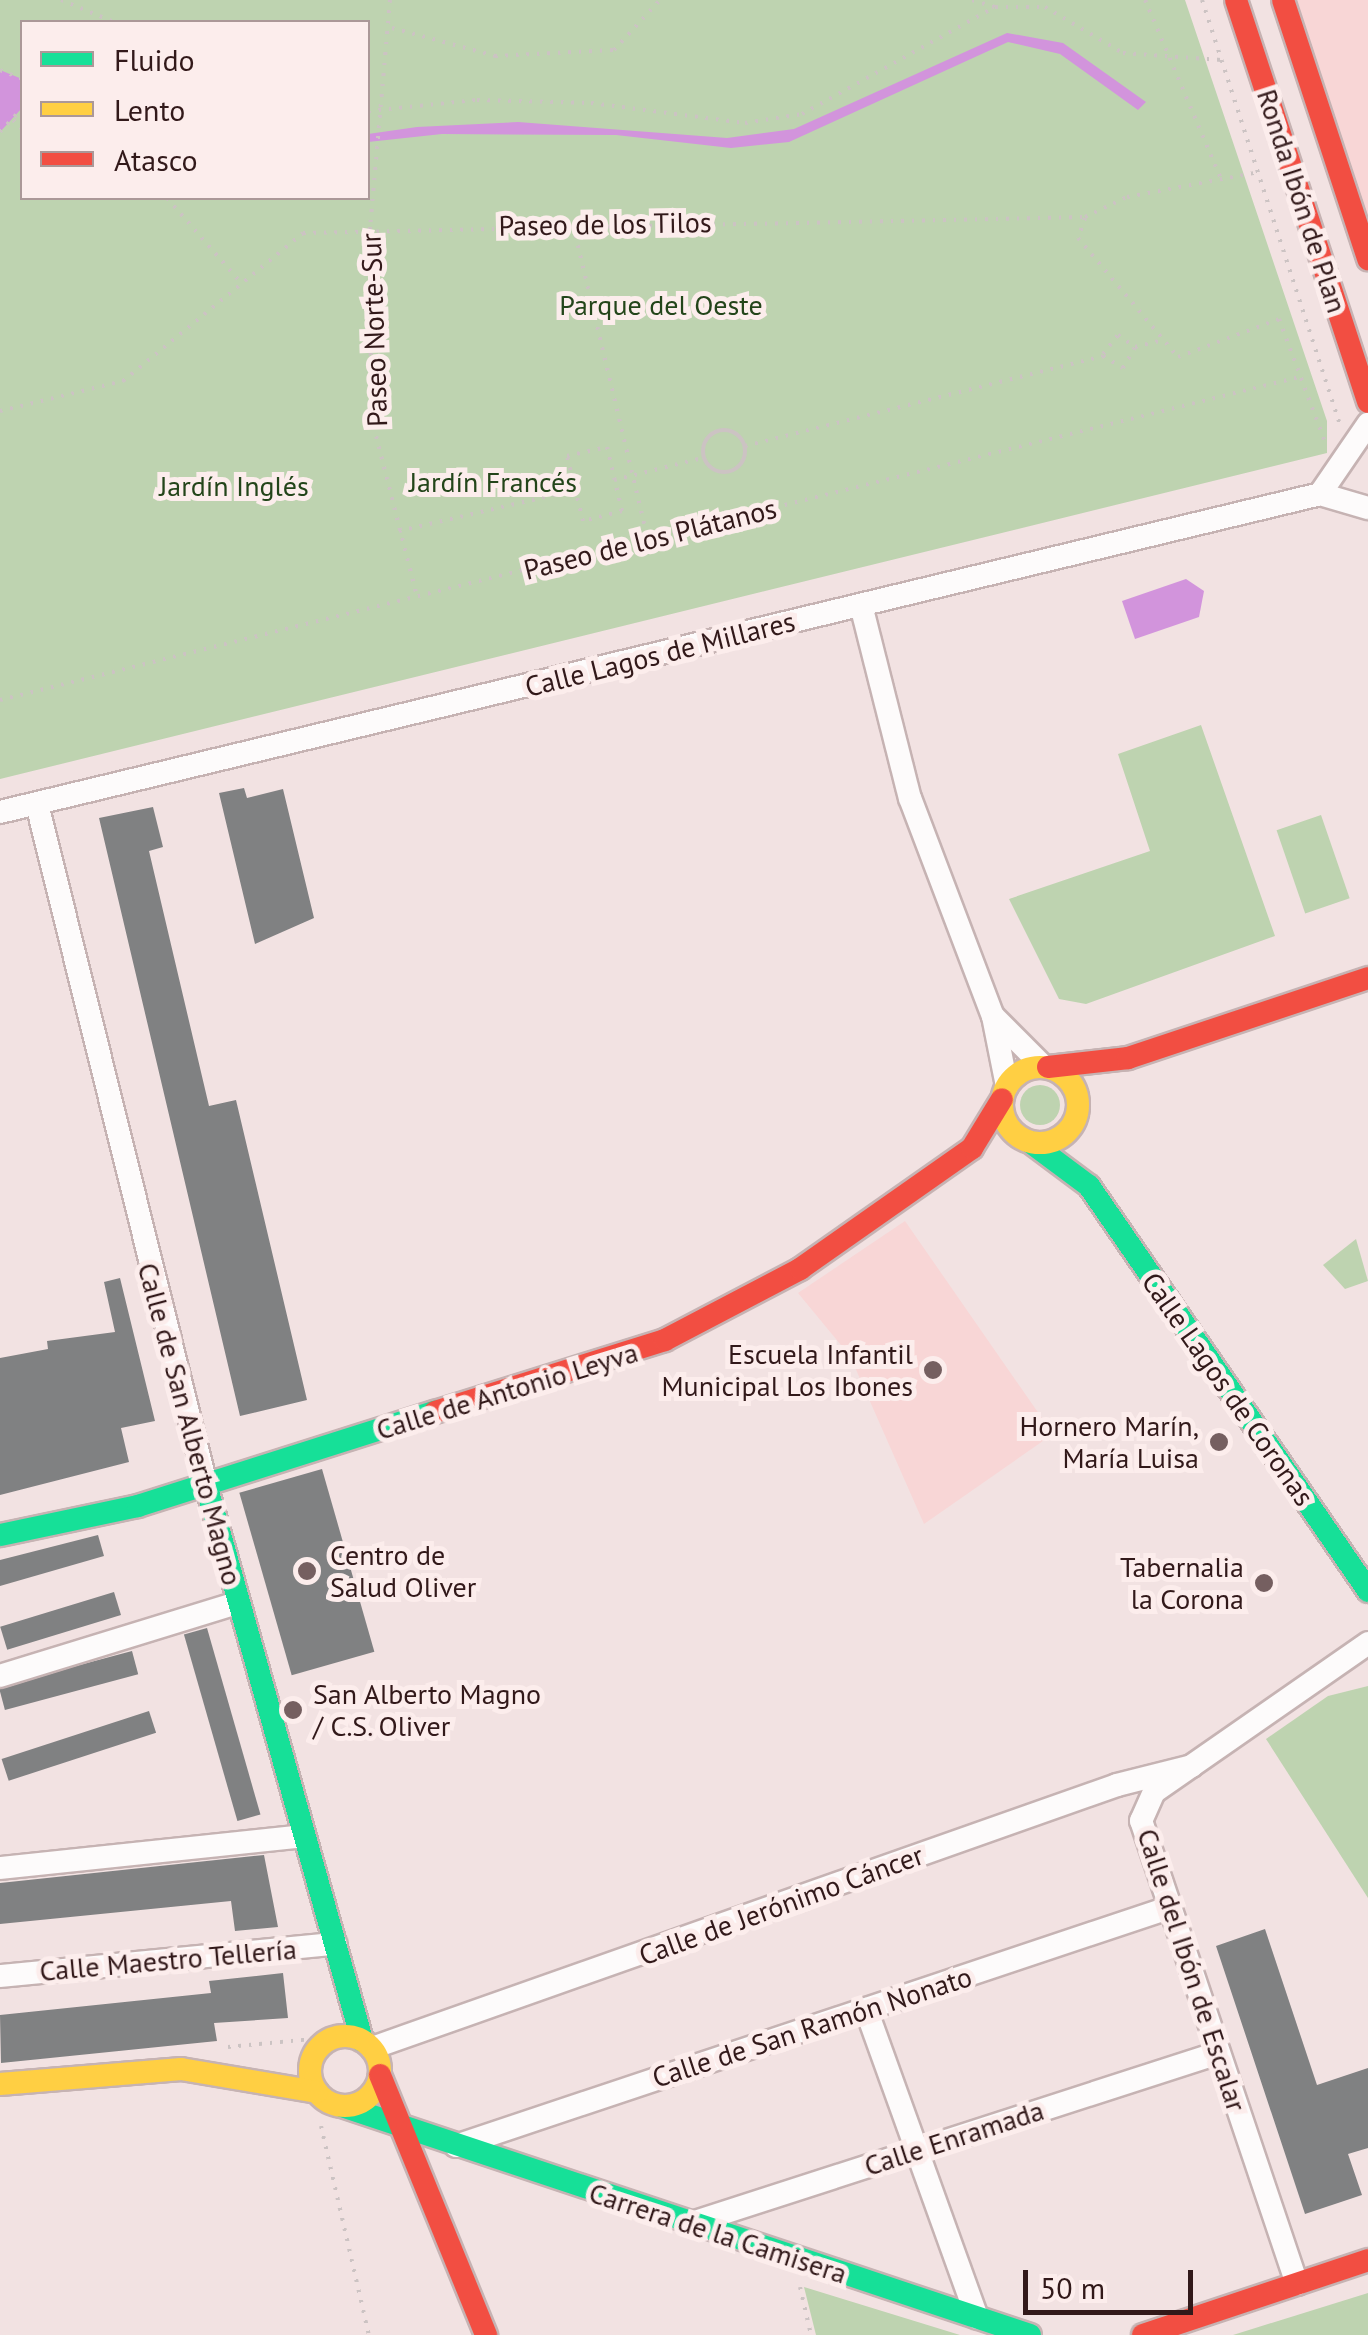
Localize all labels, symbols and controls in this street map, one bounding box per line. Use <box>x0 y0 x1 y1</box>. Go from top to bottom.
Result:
legend <box>20 20 370 200</box>
text: Fluido <box>114 40 195 79</box>
street label: Ronda Ibón de Plan <box>1250 85 1354 317</box>
text: Lento <box>114 90 185 129</box>
text: Atasco <box>114 140 198 179</box>
street label: Paseo de los Tilos <box>498 205 712 243</box>
street label: Paseo Norte-Sur <box>354 233 394 427</box>
park label: Parque del Oeste <box>559 288 763 322</box>
park label: Jardín Francés <box>409 465 577 499</box>
park label: Jardín Inglés <box>159 469 309 503</box>
street label: Paseo de los Plátanos <box>520 491 780 587</box>
street label: Calle Lagos de Millares <box>522 604 798 704</box>
street label: Calle de San Alberto Magno <box>131 1259 249 1589</box>
street label: Calle Lagos de Coronas <box>1135 1266 1321 1512</box>
street label: Calle de Antonio Leyva <box>372 1335 642 1447</box>
place label: Escuela Infantil Municipal Los Ibones <box>661 1337 913 1403</box>
marker: Escuela Infantil Municipal Los Ibones <box>922 1359 944 1381</box>
place label: Hornero Marín, María Luisa <box>1019 1409 1199 1475</box>
marker: Hornero Marín, María Luisa <box>1208 1431 1230 1453</box>
place label: Centro de Salud Oliver <box>330 1538 476 1604</box>
place label: Tabernalia la Corona <box>1120 1550 1244 1616</box>
marker: Centro de Salud Oliver <box>294 1558 320 1584</box>
marker: Tabernalia la Corona <box>1253 1572 1275 1594</box>
place label: San Alberto Magno / C.S. Oliver <box>313 1677 542 1743</box>
marker: San Alberto Magno / C.S. Oliver <box>282 1699 304 1721</box>
street label: Calle del Ibón de Escalar <box>1130 1824 1254 2116</box>
street label: Calle de Jerónimo Cáncer <box>634 1838 928 1972</box>
street label: Calle Maestro Tellería <box>38 1932 298 1988</box>
street label: Calle de San Ramón Nonato <box>648 1959 976 2095</box>
street label: Calle Enramada <box>860 2093 1048 2183</box>
street label: Carrera de la Camisera <box>585 2175 851 2291</box>
scale bar <box>1028 2250 1198 2312</box>
text: 50 m <box>1040 2268 1105 2307</box>

